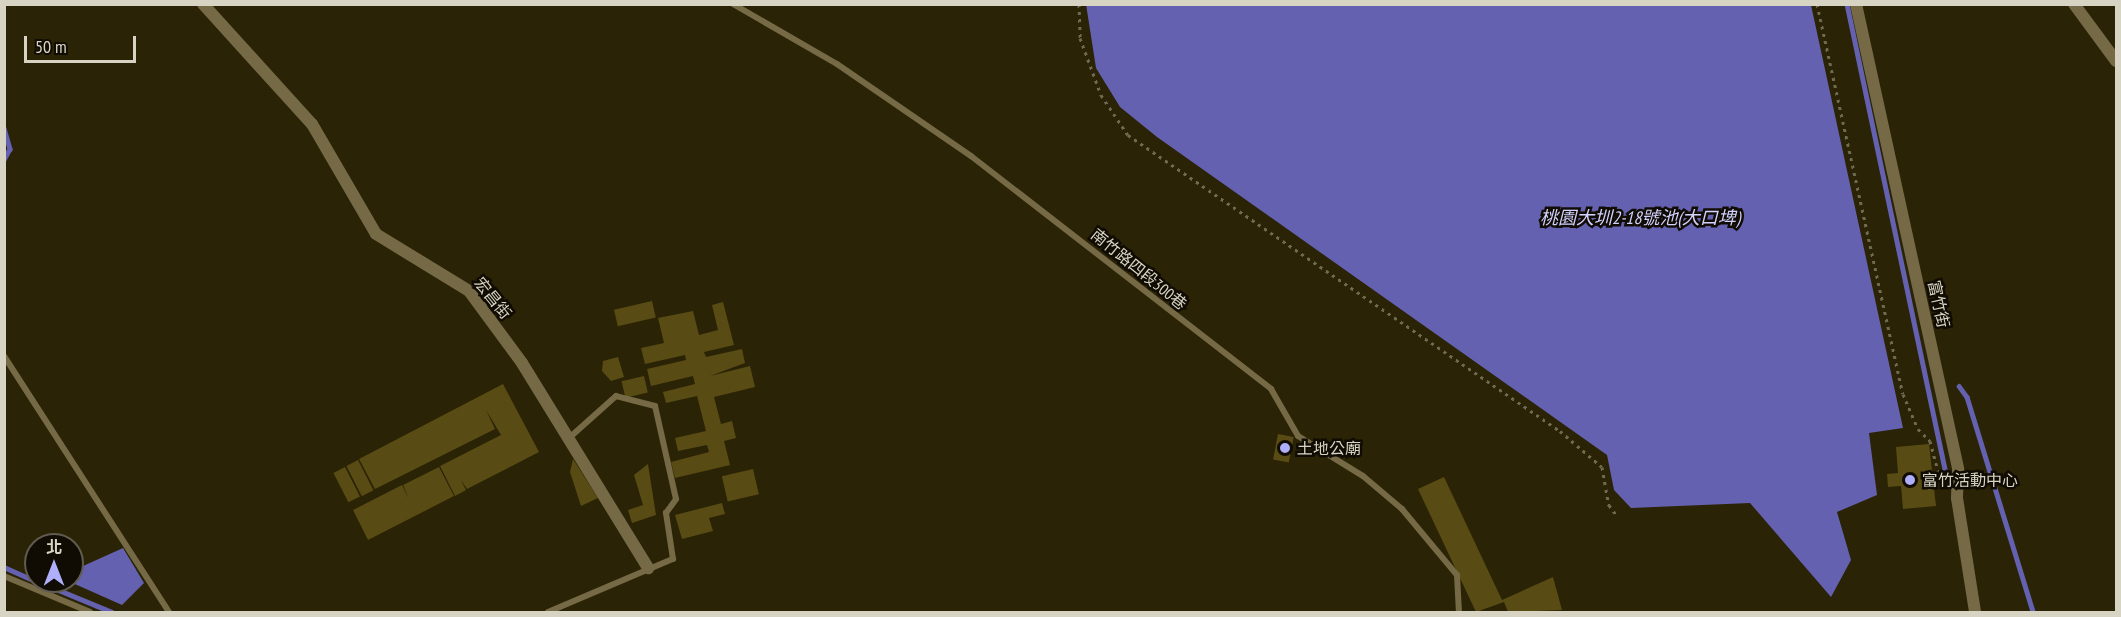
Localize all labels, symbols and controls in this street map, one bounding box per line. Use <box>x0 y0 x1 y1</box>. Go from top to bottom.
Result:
scale bar <box>27 24 140 62</box>
text: 50 m <box>35 35 67 58</box>
water label: 桃園大圳2-18號池(大口埤) <box>1540 207 1740 229</box>
street label: 南竹路四段300巷 <box>1087 225 1191 313</box>
street label: 宏昌街 <box>470 273 516 323</box>
street label: 富竹街 <box>1925 279 1953 329</box>
place label: 土地公廟 <box>1297 438 1361 458</box>
marker: 土地公廟 <box>1278 441 1292 455</box>
place label: 富竹活動中心 <box>1922 470 2018 490</box>
marker: 富竹活動中心 <box>1903 473 1917 487</box>
north arrow <box>24 533 84 593</box>
text: 北 <box>46 537 62 557</box>

